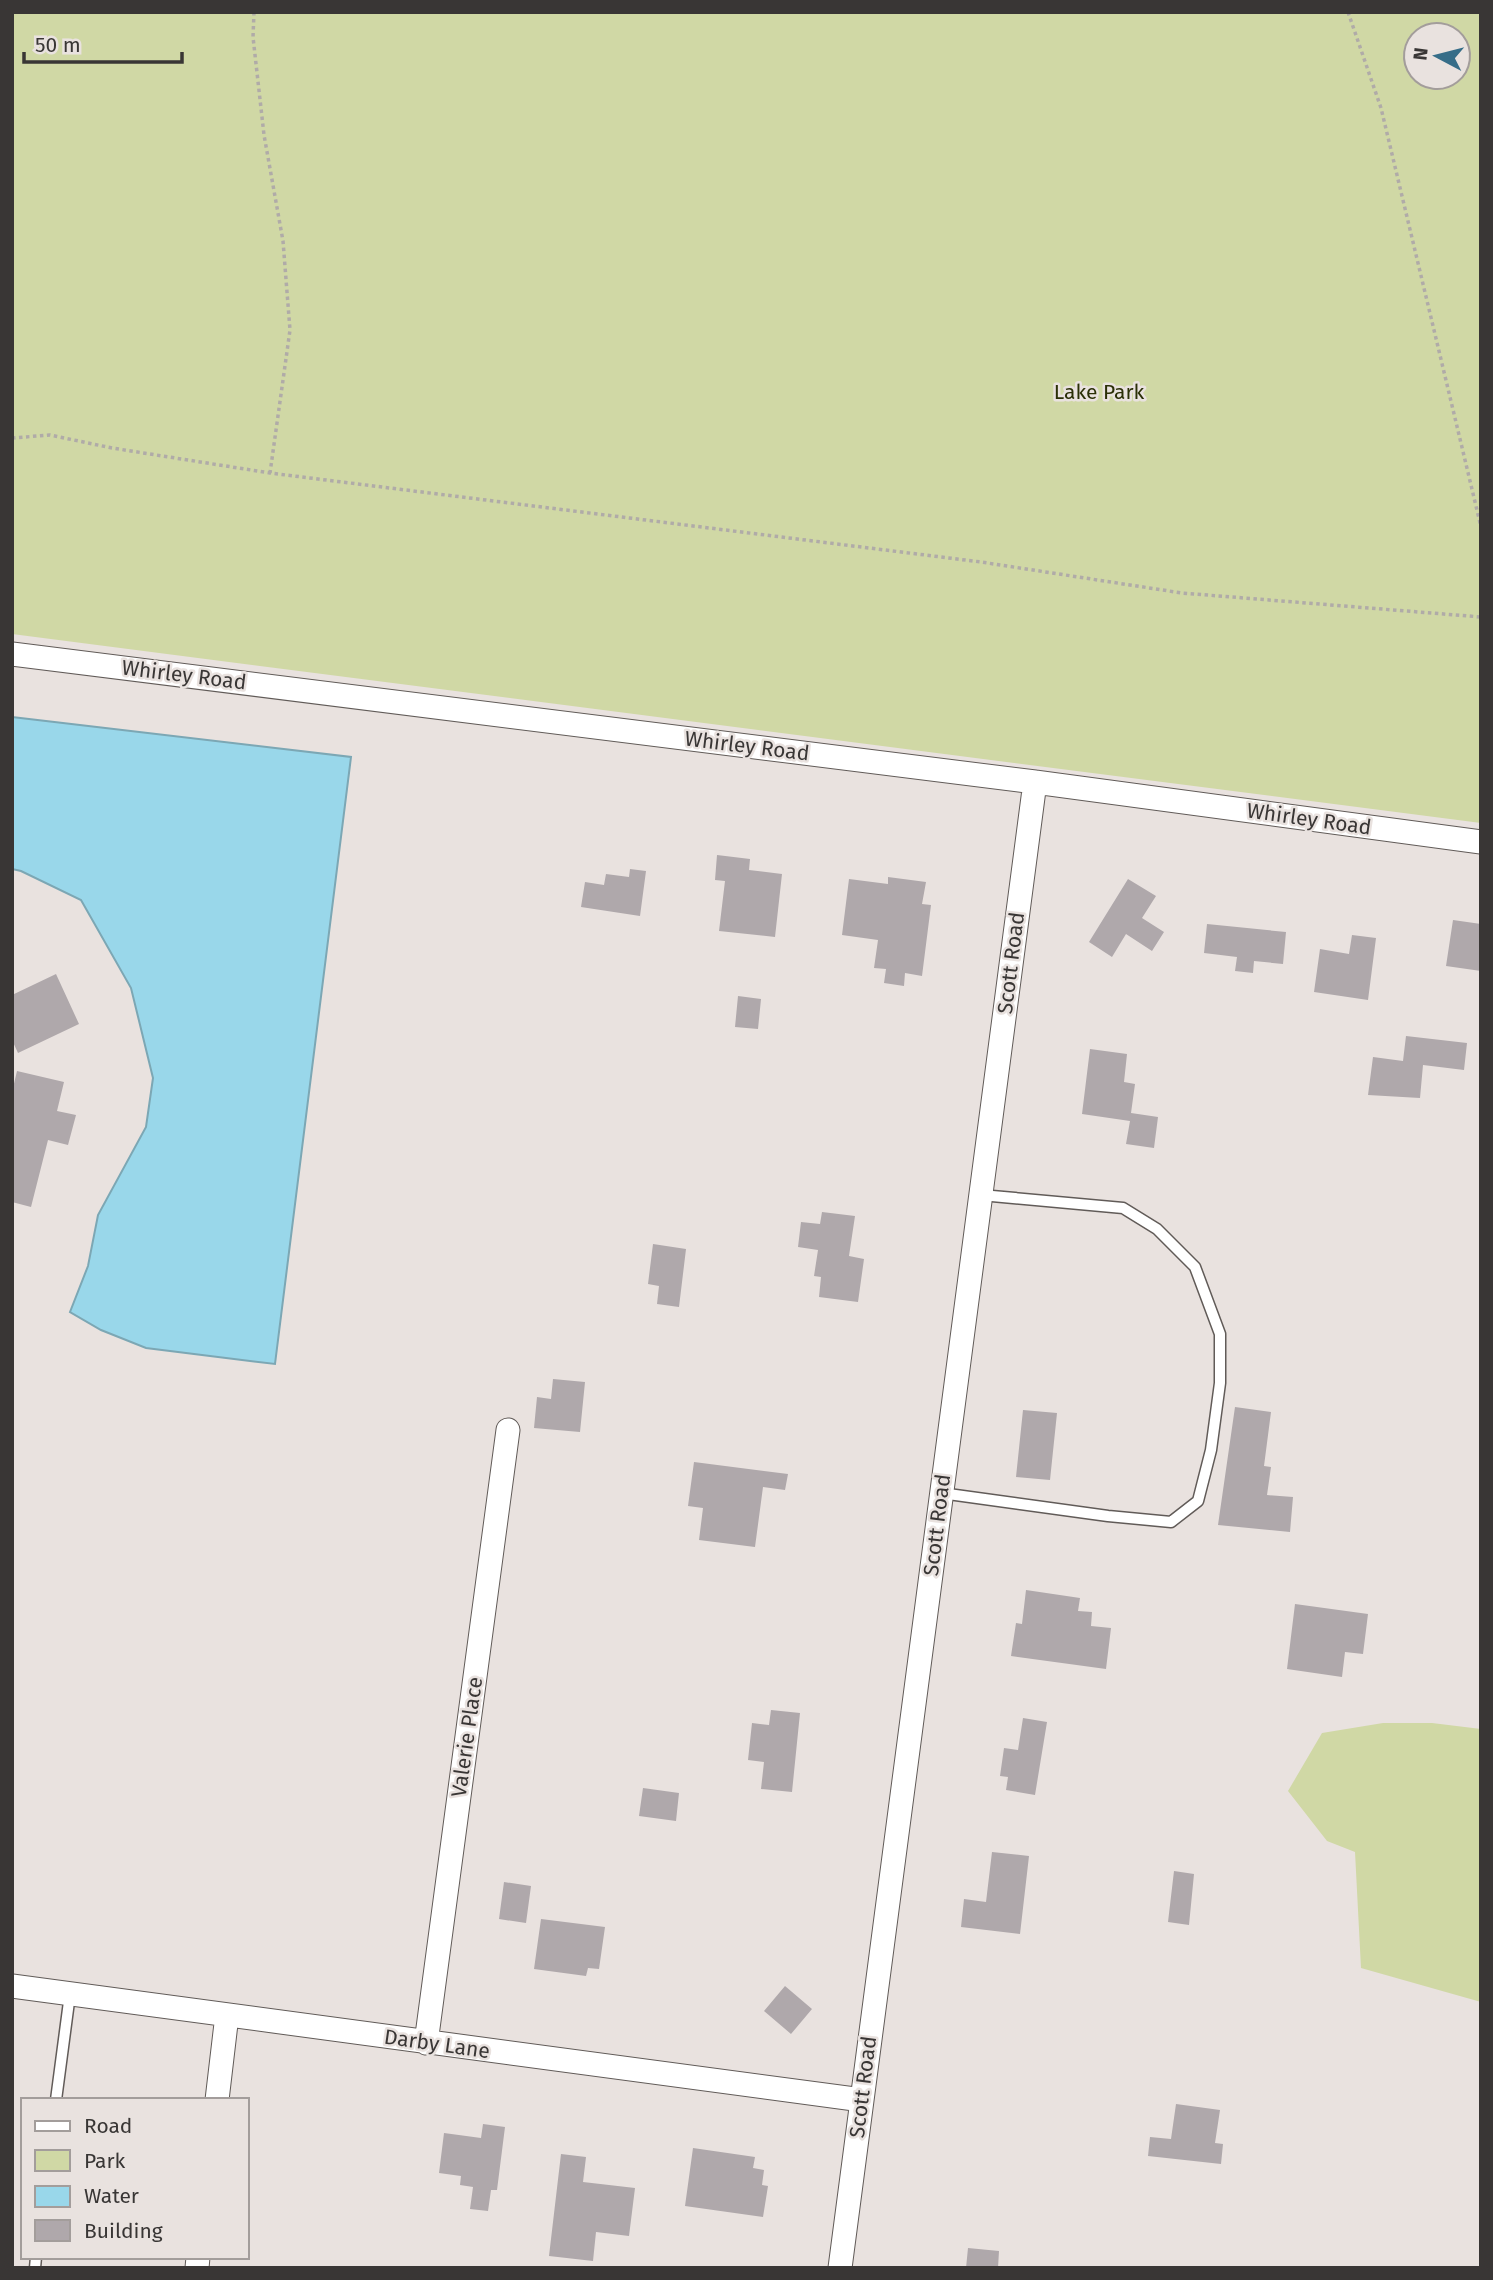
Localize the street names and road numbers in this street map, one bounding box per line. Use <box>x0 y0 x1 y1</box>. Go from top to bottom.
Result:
street label: Whirley Road <box>120 654 248 696</box>
street label: Whirley Road <box>683 725 811 767</box>
street label: Whirley Road <box>1245 797 1373 841</box>
street label: Scott Road <box>992 911 1030 1015</box>
street label: Scott Road <box>918 1473 956 1577</box>
street label: Valerie Place <box>446 1675 488 1799</box>
street label: Darby Lane <box>382 2024 492 2064</box>
street label: Scott Road <box>844 2035 882 2139</box>

